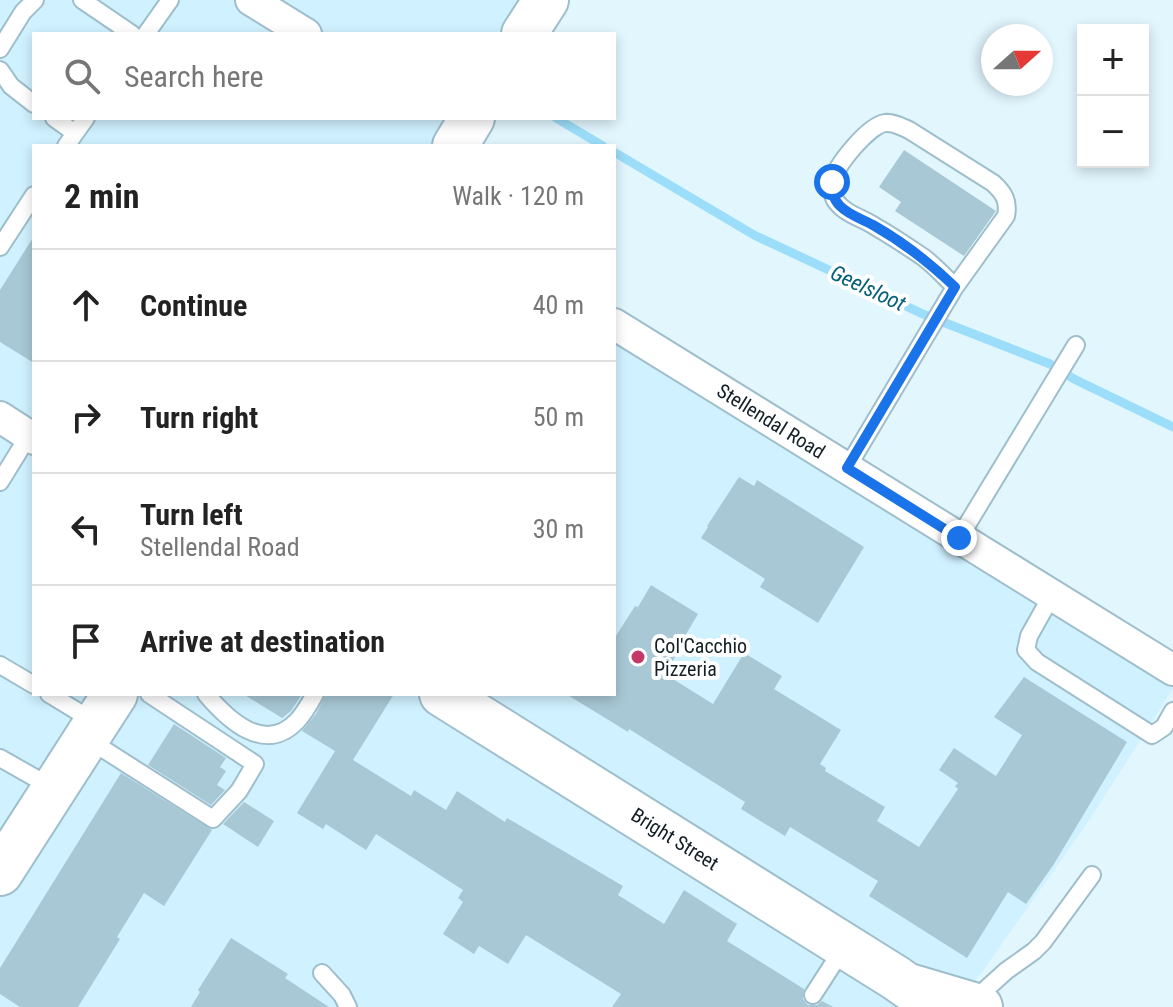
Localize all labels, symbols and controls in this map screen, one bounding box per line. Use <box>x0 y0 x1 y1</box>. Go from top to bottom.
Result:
north arrow <box>981 24 1053 96</box>
map controls <box>1077 24 1149 168</box>
button: + <box>1077 24 1149 96</box>
search box <box>32 32 616 120</box>
icon: search <box>60 54 104 98</box>
text: Search here <box>124 59 264 94</box>
button: − <box>1077 96 1149 168</box>
route start <box>814 164 850 200</box>
text: 2 min <box>64 176 140 216</box>
text: Walk · 120 m <box>452 181 584 211</box>
water label: Geelsloot <box>827 260 910 316</box>
icon: ahead <box>64 283 108 327</box>
text: Continue <box>140 288 247 323</box>
text: 40 m <box>533 290 584 320</box>
street label: Stellendal Road <box>713 378 829 464</box>
icon: right <box>64 395 108 439</box>
text: Turn right <box>140 400 258 435</box>
text: 50 m <box>533 402 584 432</box>
text: Turn left <box>140 497 243 532</box>
icon: left <box>64 507 108 551</box>
text: 30 m <box>533 514 584 544</box>
route end <box>941 520 977 556</box>
text: Stellendal Road <box>140 532 300 562</box>
icon: arrive <box>64 619 108 663</box>
text: Arrive at destination <box>140 624 385 659</box>
place label: Col'Cacchio Pizzeria <box>654 634 747 681</box>
marker: Col'Cacchio Pizzeria <box>629 648 647 666</box>
street label: Bright Street <box>627 803 723 875</box>

